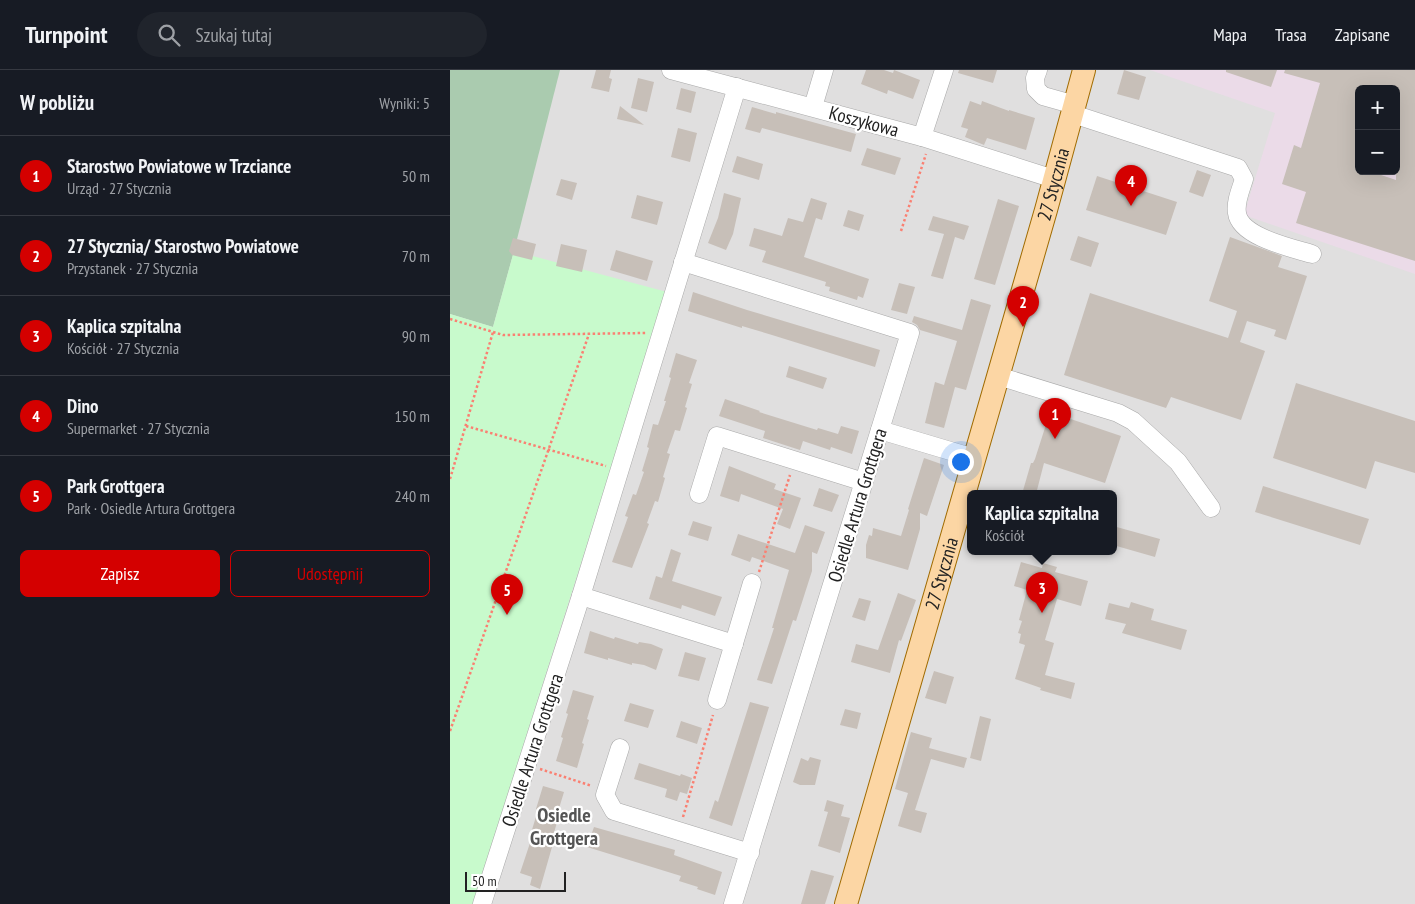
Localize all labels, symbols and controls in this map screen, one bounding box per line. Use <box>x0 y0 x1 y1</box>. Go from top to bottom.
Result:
search box <box>137 12 487 57</box>
text: Turnpoint <box>25 19 107 50</box>
icon: search <box>155 21 183 49</box>
text: Szukaj tutaj <box>195 23 272 47</box>
text: Mapa <box>1213 23 1247 46</box>
text: Trasa <box>1275 23 1307 46</box>
text: Zapisane <box>1335 23 1390 46</box>
map controls <box>1355 85 1400 175</box>
button: + <box>1355 85 1400 130</box>
text: W pobliżu <box>20 89 94 116</box>
text: Wyniki: 5 <box>379 93 430 113</box>
street label: Koszykowa <box>827 100 901 142</box>
button: − <box>1355 130 1400 175</box>
street label: 27 Stycznia <box>1032 145 1074 223</box>
text: Starostwo Powiatowe w Trzciance <box>67 154 291 178</box>
pin: 4 <box>1115 165 1147 206</box>
text: 1 <box>32 166 40 186</box>
text: 50 m <box>402 166 430 186</box>
text: Urząd · 27 Stycznia <box>67 178 171 198</box>
text: 27 Stycznia/ Starostwo Powiatowe <box>67 234 299 258</box>
text: 2 <box>32 246 40 266</box>
text: 70 m <box>402 246 430 266</box>
text: Przystanek · 27 Stycznia <box>67 258 198 278</box>
pin: 2 <box>1007 286 1039 327</box>
text: Kaplica szpitalna <box>67 314 181 338</box>
text: 3 <box>32 326 40 346</box>
text: 90 m <box>402 326 430 346</box>
text: Kościół · 27 Stycznia <box>67 338 179 358</box>
text: Dino <box>67 394 98 418</box>
pin: 1 <box>1039 398 1071 439</box>
text: 4 <box>32 406 40 426</box>
text: 150 m <box>395 406 430 426</box>
text: Supermarket · 27 Stycznia <box>67 418 210 438</box>
street label: Osiedle Artura Grottgera <box>822 425 892 585</box>
your location <box>948 449 974 475</box>
text: Park Grottgera <box>67 474 165 498</box>
text: 5 <box>32 486 40 506</box>
text: 240 m <box>395 486 430 506</box>
popup <box>967 490 1117 555</box>
text: Park · Osiedle Artura Grottgera <box>67 498 235 518</box>
text: Kaplica szpitalna <box>985 501 1099 525</box>
text: Kościół <box>985 525 1024 545</box>
street label: 27 Stycznia <box>919 534 963 612</box>
button: Zapisz <box>20 550 220 597</box>
button: Udostępnij <box>230 550 430 597</box>
pin: 3 <box>1026 572 1058 613</box>
pin: 5 <box>491 574 523 615</box>
street label: Osiedle Artura Grottgera <box>496 670 568 830</box>
district label: Osiedle Grottgera <box>530 802 598 851</box>
scale bar <box>465 869 566 892</box>
text: 50 m <box>472 872 497 890</box>

